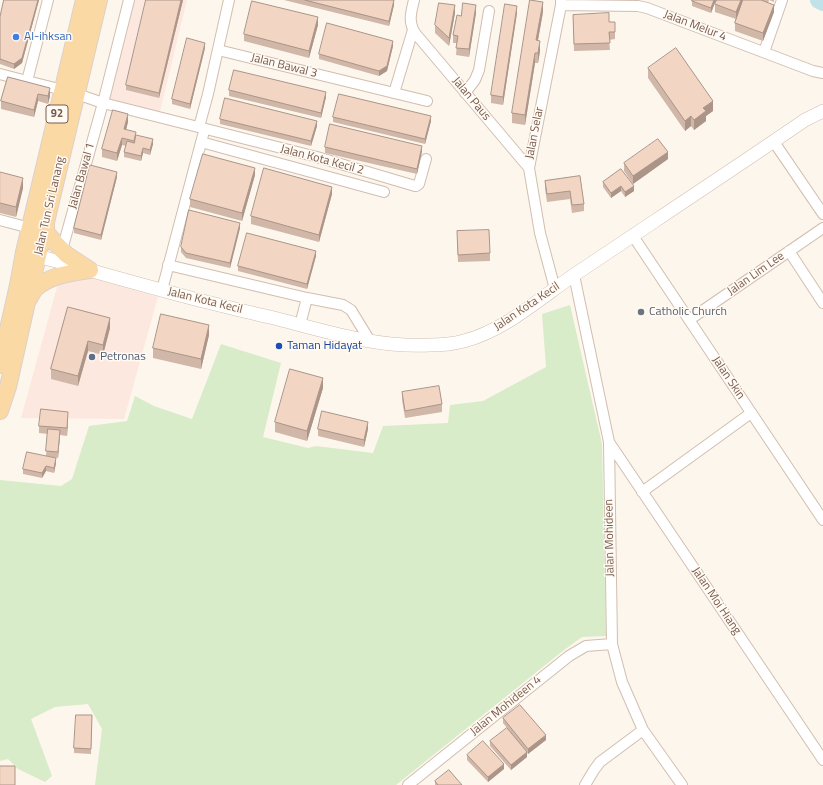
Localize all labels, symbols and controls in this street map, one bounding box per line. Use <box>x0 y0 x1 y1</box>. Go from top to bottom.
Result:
street label: Jalan Melur 4 <box>662 7 728 45</box>
place label: Al-ihksan <box>24 30 72 44</box>
marker: Al-ihksan <box>11 32 21 42</box>
street label: Jalan Bawal 3 <box>249 51 319 81</box>
street label: Jalan Paus <box>449 74 493 124</box>
road number: 92 <box>46 105 68 123</box>
street label: Jalan Selar <box>523 106 547 160</box>
street label: Jalan Bawal 1 <box>66 141 98 211</box>
street label: Jalan Kota Kecil 2 <box>279 142 365 178</box>
street label: Jalan Tun Sri Lanang <box>32 155 68 257</box>
street label: Jalan Lim Lee <box>725 249 787 299</box>
street label: Jalan Kota Kecil <box>491 280 563 334</box>
street label: Jalan Kota Kecil <box>166 285 244 317</box>
place label: Catholic Church <box>649 305 727 319</box>
marker: Catholic Church <box>636 307 646 317</box>
place label: Taman Hidayat <box>287 339 362 353</box>
marker: Taman Hidayat <box>274 341 284 351</box>
place label: Petronas <box>100 350 146 364</box>
marker: Petronas <box>87 352 97 362</box>
street label: Jalan Skin <box>708 354 748 402</box>
street label: Jalan Mohideen <box>602 499 618 577</box>
street label: Jalan Moi Hiang <box>688 565 744 637</box>
street label: Jalan Mohideen 4 <box>468 673 544 739</box>

